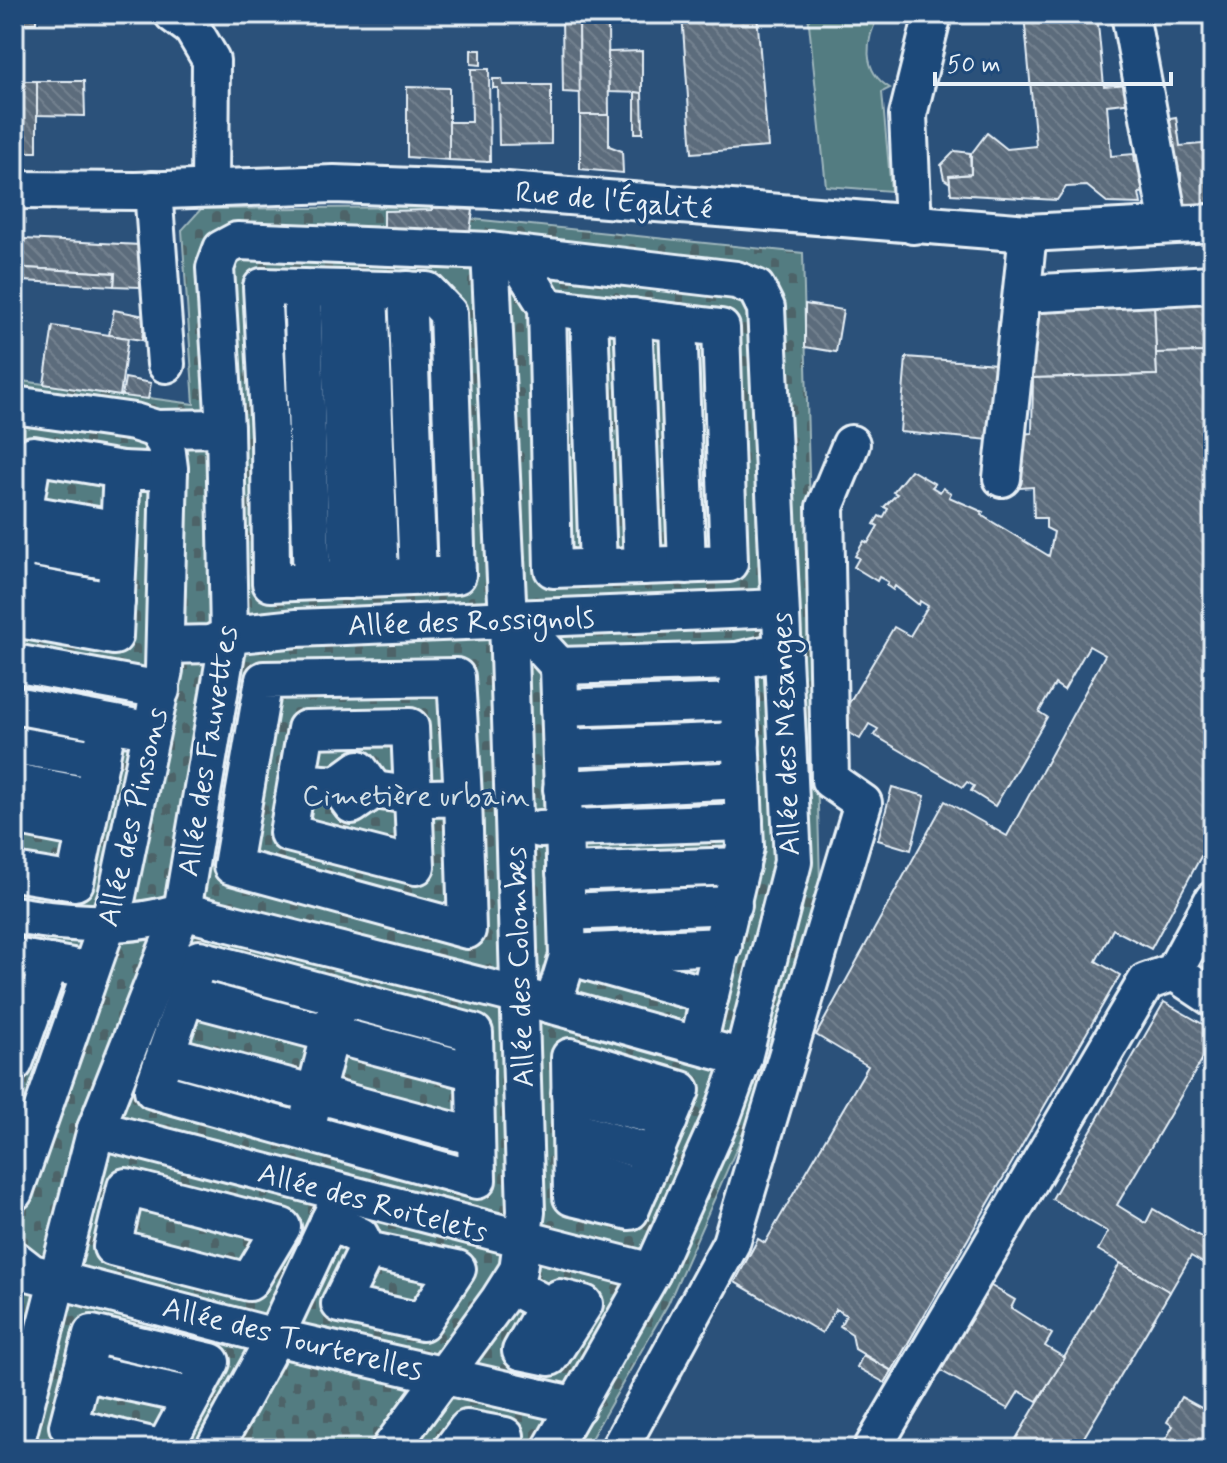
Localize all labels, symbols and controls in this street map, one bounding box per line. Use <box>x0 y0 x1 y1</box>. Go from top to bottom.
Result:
scale bar <box>935 36 1171 86</box>
text: 50 m <box>947 50 1001 81</box>
street label: Rue de l'Égalité <box>514 173 714 230</box>
street label: Allée des Rossignols <box>347 599 595 648</box>
street label: Allée des Mésanges <box>763 611 812 857</box>
street label: Allée des Fauvettes <box>169 623 248 880</box>
street label: Allée des Pinsons <box>89 704 178 931</box>
park label: Cimetière urbain <box>302 777 530 816</box>
street label: Allée des Colombes <box>497 846 544 1088</box>
street label: Allée des Roitelets <box>253 1154 492 1253</box>
street label: Allée des Tourterelles <box>158 1288 427 1391</box>

